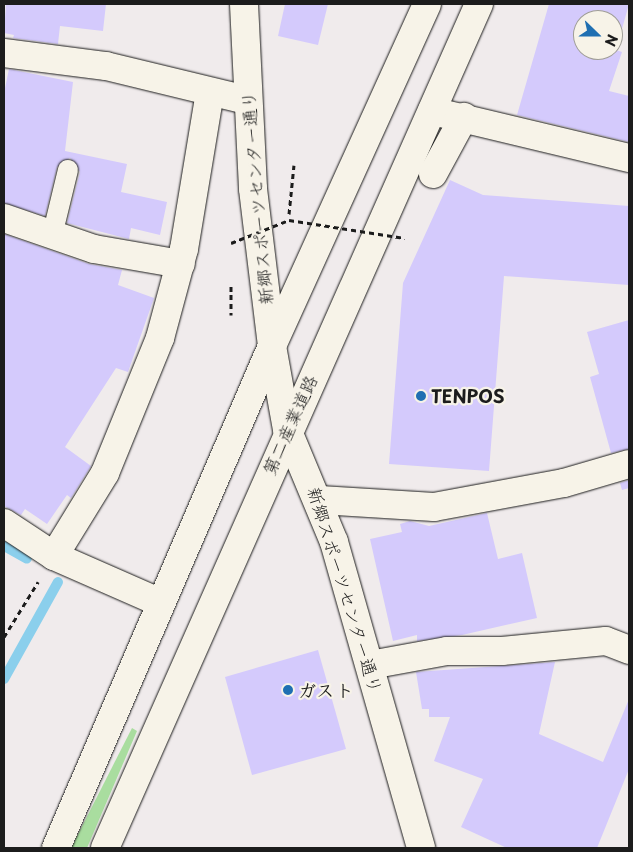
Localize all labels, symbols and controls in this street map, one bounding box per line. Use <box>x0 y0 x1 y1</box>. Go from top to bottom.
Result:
north arrow <box>573 10 623 60</box>
text: N <box>600 31 623 50</box>
street label: 新郷スポーツセンター通り <box>237 89 277 307</box>
street label: 第二産業道路 <box>258 371 322 479</box>
place label: TENPOS <box>431 385 504 407</box>
marker: TENPOS <box>415 390 427 402</box>
street label: 新郷スポーツセンター通り <box>303 484 387 696</box>
place label: ガスト <box>298 679 352 701</box>
marker: ガスト <box>282 684 294 696</box>

